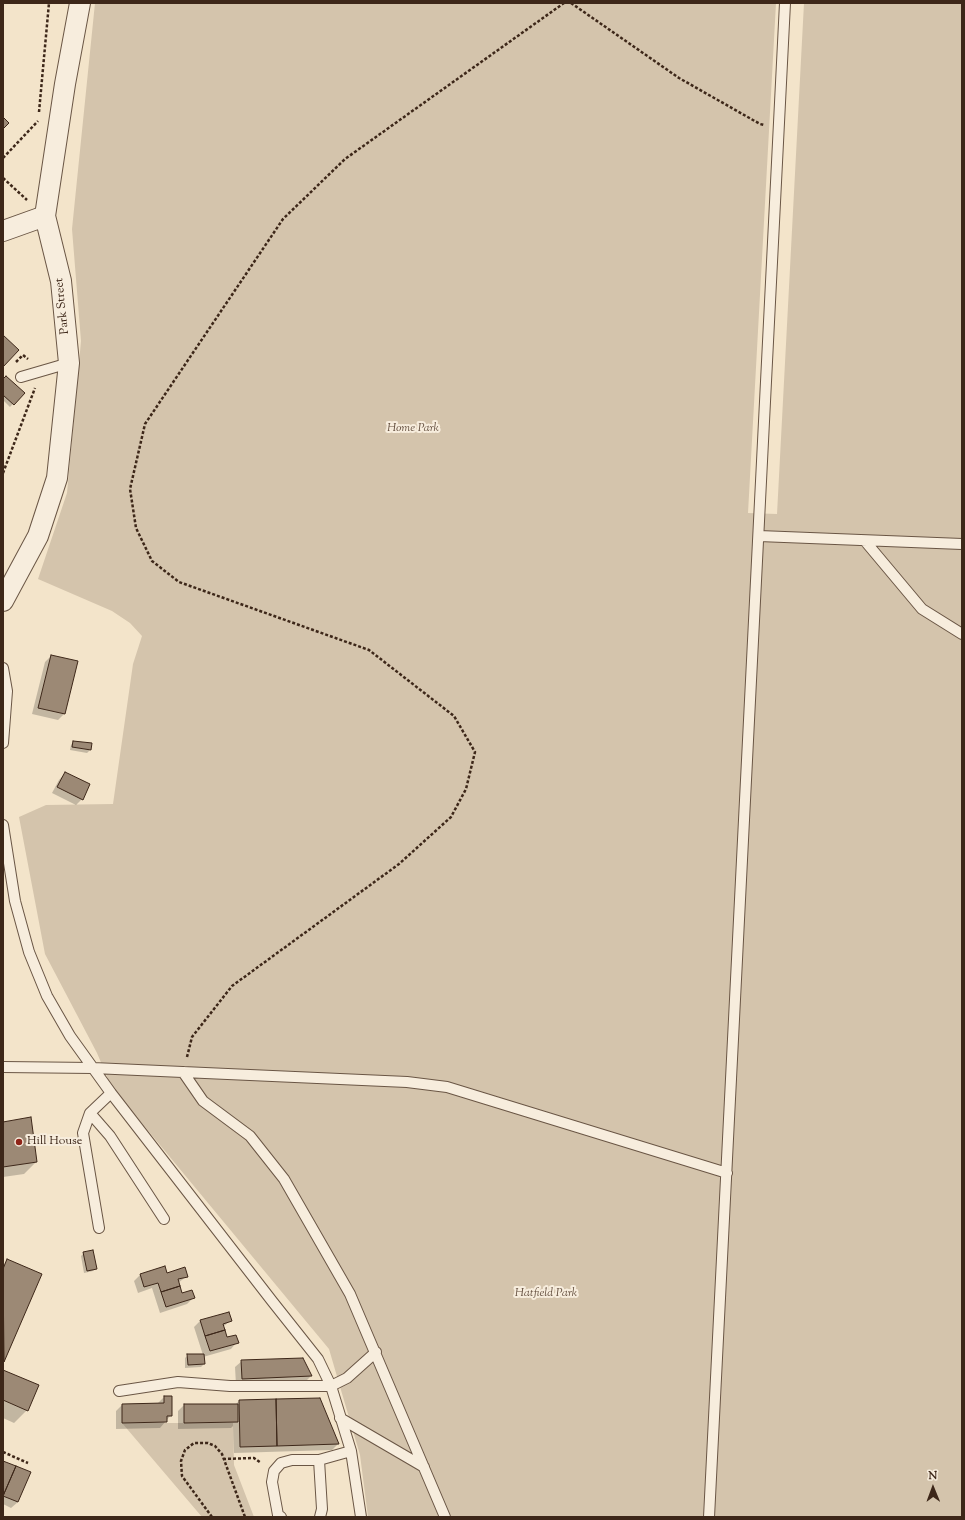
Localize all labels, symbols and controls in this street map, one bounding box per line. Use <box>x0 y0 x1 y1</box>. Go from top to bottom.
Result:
street label: Park Street <box>53 277 73 335</box>
park label: Home Park <box>387 422 439 436</box>
place label: Hill House <box>27 1135 82 1149</box>
marker: Hill House <box>14 1137 24 1147</box>
park label: Hatfield Park <box>515 1287 577 1301</box>
north arrow <box>913 1468 953 1508</box>
text: N <box>928 1468 937 1484</box>

